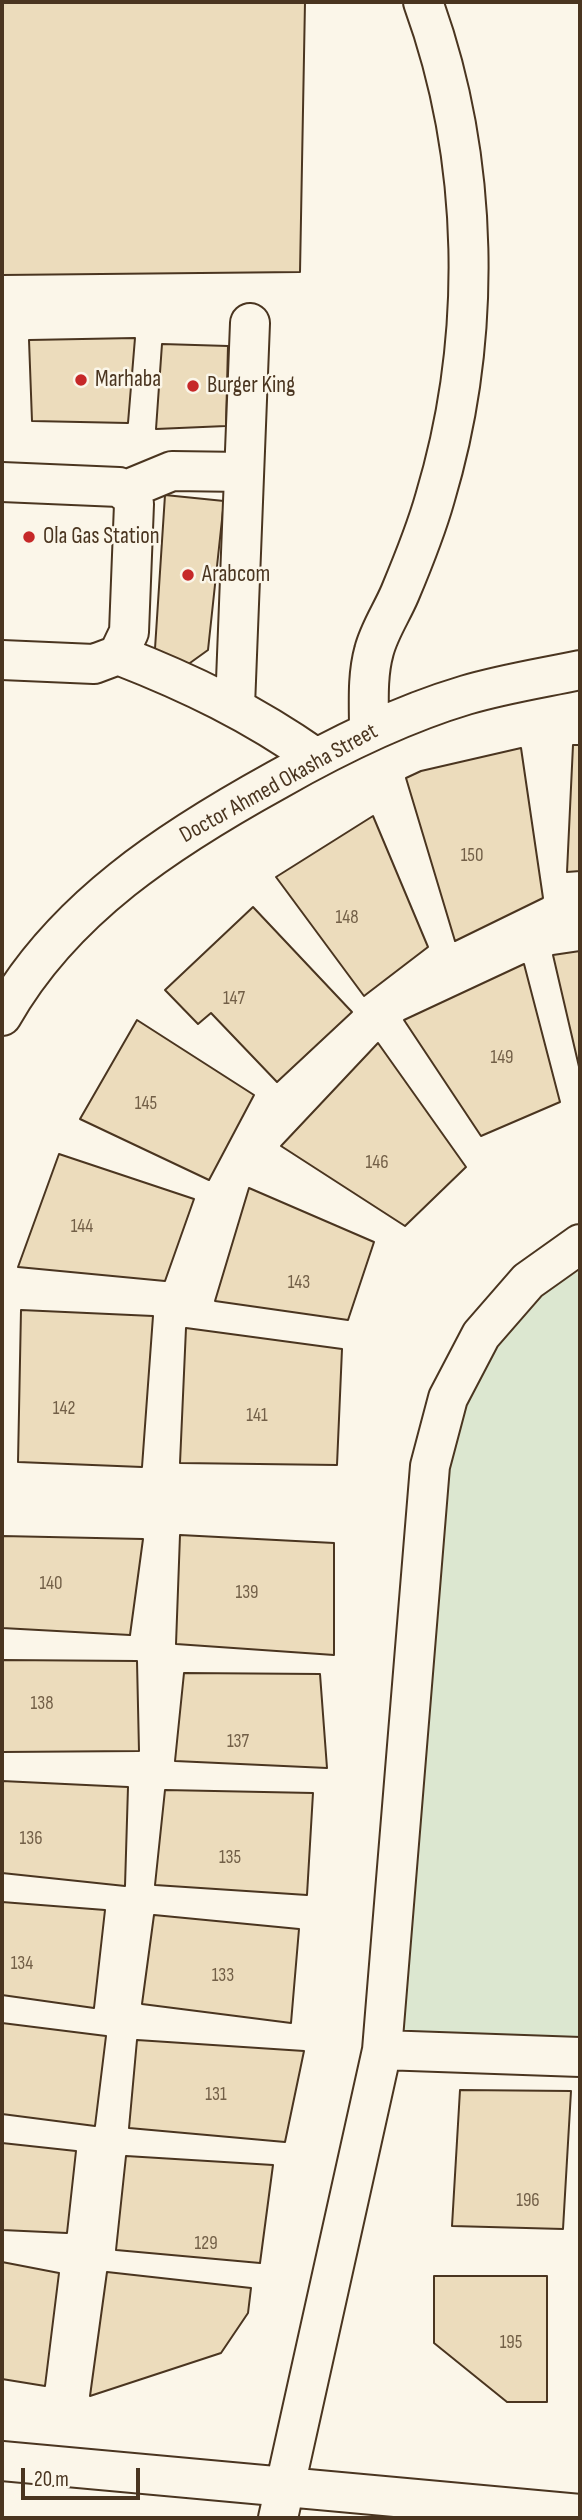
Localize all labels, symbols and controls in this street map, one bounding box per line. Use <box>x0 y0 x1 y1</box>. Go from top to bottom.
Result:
place label: Marhaba <box>95 366 161 394</box>
marker: Marhaba <box>73 372 89 388</box>
place label: Burger King <box>207 372 295 400</box>
marker: Burger King <box>185 378 201 394</box>
place label: Ola Gas Station <box>43 523 160 551</box>
marker: Ola Gas Station <box>21 529 37 545</box>
place label: Arabcom <box>202 561 270 589</box>
marker: Arabcom <box>180 567 196 583</box>
street label: Doctor Ahmed Okasha Street <box>175 718 383 850</box>
house number: 150 <box>461 845 483 867</box>
house number: 148 <box>336 907 358 929</box>
house number: 147 <box>223 988 245 1010</box>
house number: 149 <box>490 1047 514 1069</box>
house number: 145 <box>135 1093 157 1115</box>
house number: 146 <box>366 1152 388 1174</box>
house number: 144 <box>71 1216 93 1238</box>
house number: 143 <box>288 1272 310 1294</box>
house number: 142 <box>53 1398 75 1420</box>
house number: 141 <box>246 1405 268 1427</box>
house number: 140 <box>39 1573 63 1595</box>
house number: 139 <box>235 1582 259 1604</box>
house number: 138 <box>31 1693 53 1715</box>
house number: 137 <box>227 1731 249 1753</box>
house number: 136 <box>20 1828 42 1850</box>
house number: 135 <box>219 1847 241 1869</box>
house number: 134 <box>11 1953 33 1975</box>
house number: 133 <box>212 1965 234 1987</box>
house number: 131 <box>205 2084 227 2106</box>
house number: 196 <box>516 2190 540 2212</box>
house number: 129 <box>194 2233 218 2255</box>
house number: 195 <box>500 2332 522 2354</box>
scale bar <box>24 2454 144 2498</box>
text: 20 m <box>34 2467 69 2492</box>

